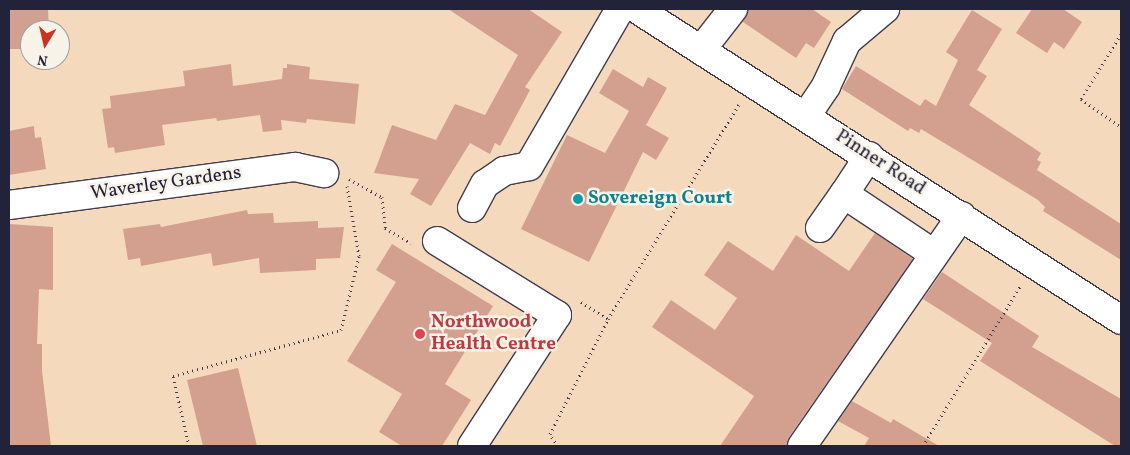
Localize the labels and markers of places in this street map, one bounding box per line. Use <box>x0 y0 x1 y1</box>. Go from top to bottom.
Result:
place label: Sovereign Court <box>588 188 732 210</box>
marker: Sovereign Court <box>572 193 584 205</box>
place label: Northwood Health Centre <box>431 312 556 356</box>
marker: Northwood Health Centre <box>413 327 427 341</box>

